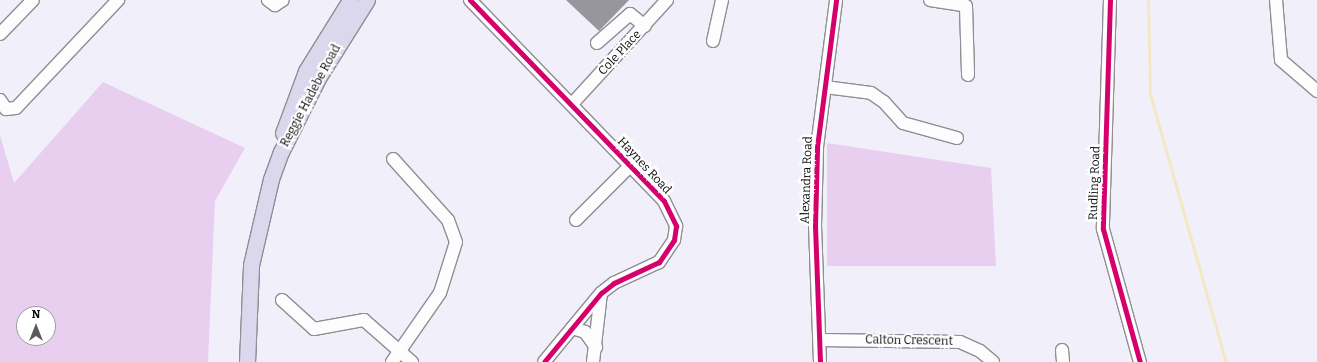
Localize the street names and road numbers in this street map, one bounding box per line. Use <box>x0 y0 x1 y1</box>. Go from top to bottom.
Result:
street label: Cole Place <box>596 28 644 78</box>
street label: Reggie Hadebe Road <box>278 42 344 150</box>
street label: Haynes Road <box>614 135 674 197</box>
street label: Alexandra Road <box>798 136 816 224</box>
street label: Rudling Road <box>1087 146 1103 220</box>
street label: Calton Crescent <box>865 333 953 349</box>

